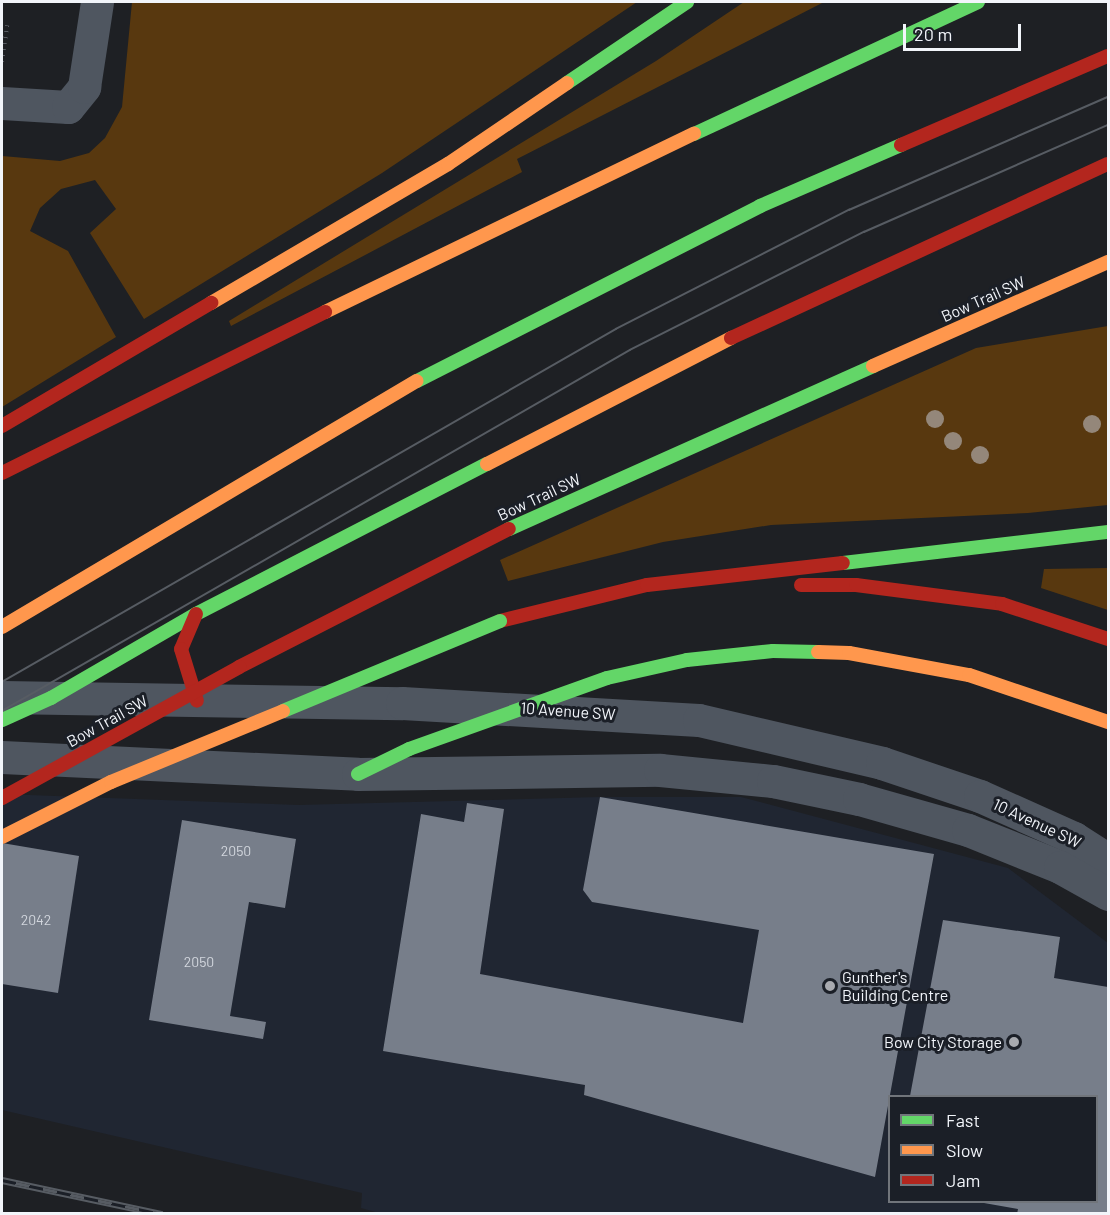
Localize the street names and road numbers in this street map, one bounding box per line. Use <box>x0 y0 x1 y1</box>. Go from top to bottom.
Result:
street label: Bow Trail SW <box>938 272 1028 326</box>
street label: Bow Trail SW <box>494 469 584 525</box>
street label: Bow Trail SW <box>63 691 151 751</box>
street label: 10 Avenue SW <box>520 698 616 724</box>
street label: 10 Avenue SW <box>990 794 1084 852</box>

